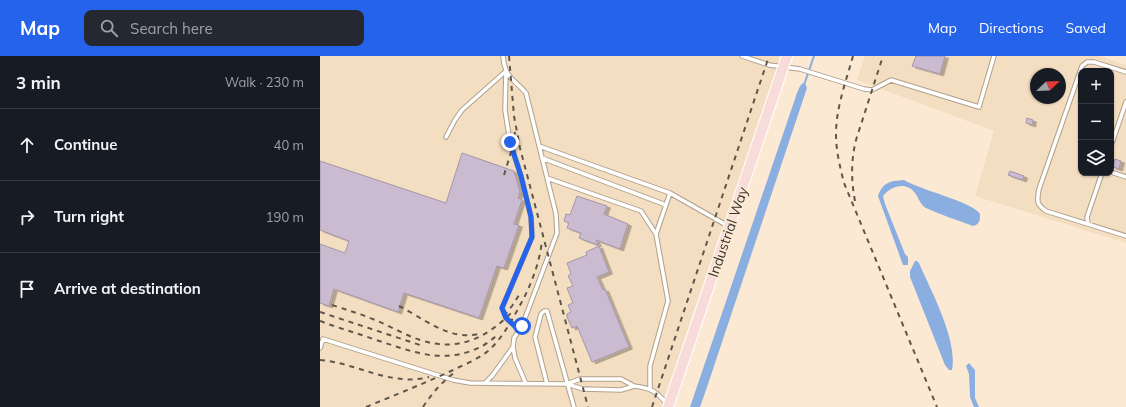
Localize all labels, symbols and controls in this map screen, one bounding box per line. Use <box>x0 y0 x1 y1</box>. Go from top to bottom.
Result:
search box <box>84 10 364 46</box>
text: Map <box>20 16 60 40</box>
icon: search <box>98 17 120 39</box>
text: Search here <box>130 19 213 38</box>
text: Map <box>928 19 957 37</box>
text: Directions <box>979 19 1044 37</box>
text: Saved <box>1066 19 1106 37</box>
north arrow <box>1030 68 1066 104</box>
map controls <box>1078 68 1114 176</box>
button: + <box>1078 68 1114 104</box>
text: 3 min <box>16 72 61 93</box>
text: Walk · 230 m <box>225 74 304 90</box>
button: − <box>1078 104 1114 140</box>
route end <box>501 133 519 151</box>
icon: ahead <box>16 134 38 156</box>
text: Continue <box>54 135 117 154</box>
text: 40 m <box>274 137 304 153</box>
button: layers <box>1078 140 1114 176</box>
street label: Industrial Way <box>704 184 752 280</box>
icon: right <box>16 206 38 228</box>
text: Turn right <box>54 207 124 226</box>
text: 190 m <box>266 209 304 225</box>
icon: arrive <box>16 278 38 300</box>
text: Arrive at destination <box>54 279 201 298</box>
route start <box>513 317 531 335</box>

